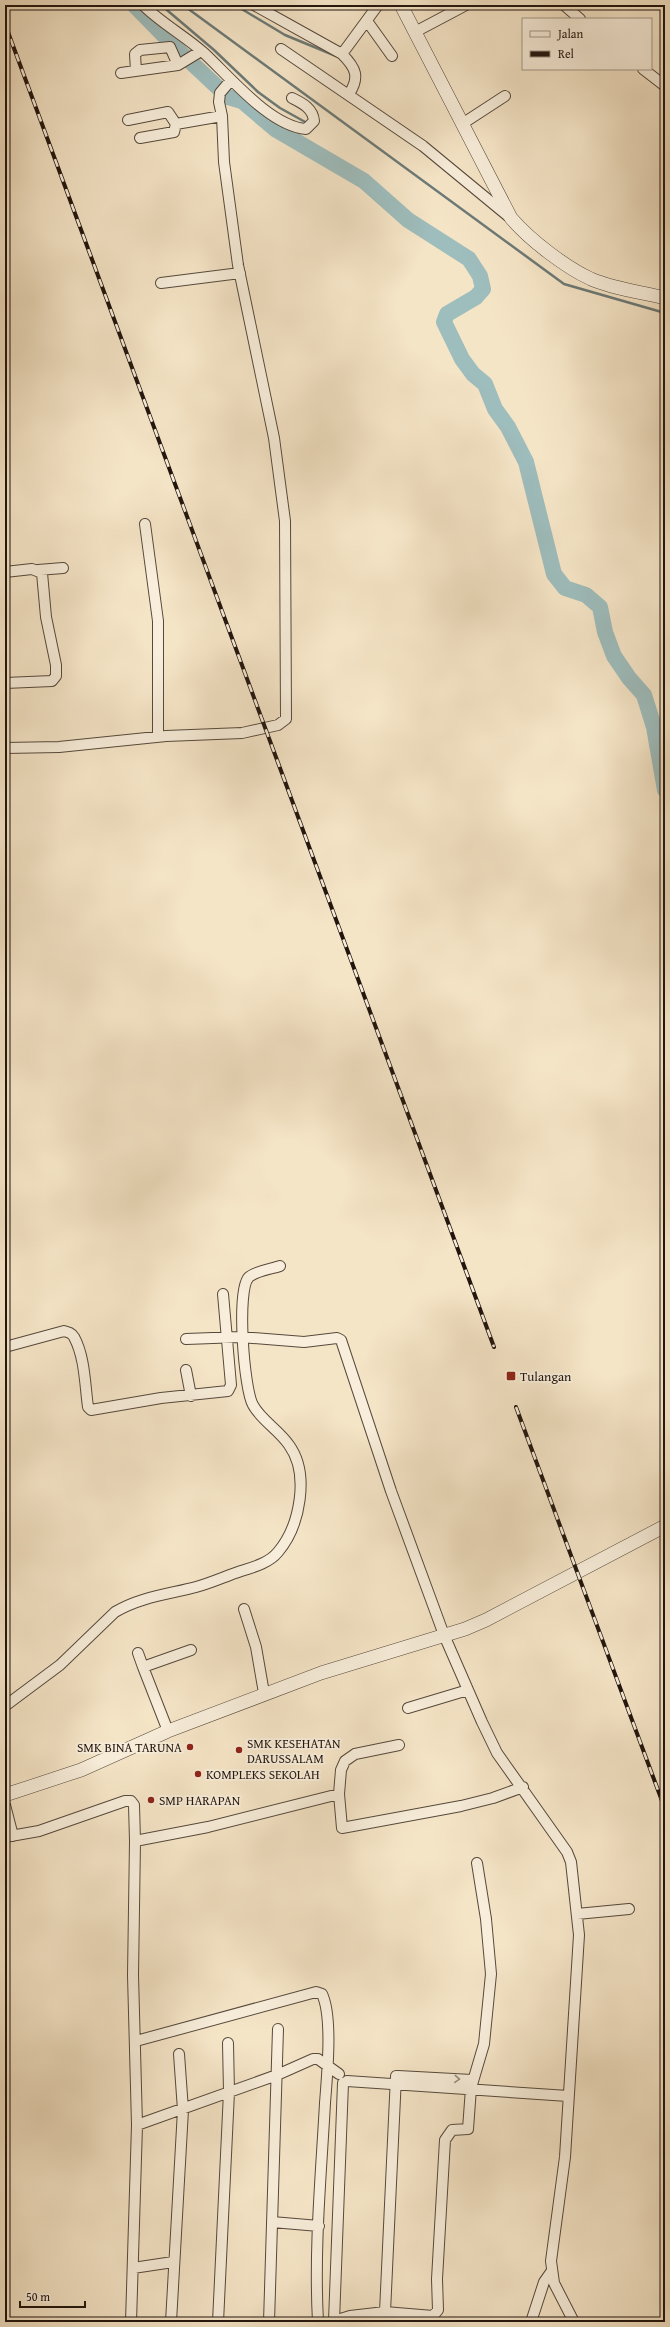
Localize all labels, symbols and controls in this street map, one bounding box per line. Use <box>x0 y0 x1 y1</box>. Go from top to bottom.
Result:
legend <box>522 18 652 70</box>
text: Jalan <box>556 25 583 42</box>
text: Rel <box>558 45 575 62</box>
place label: Tulangan <box>520 1367 572 1386</box>
marker: Tulangan <box>505 1370 517 1382</box>
place label: SMK KESEHATAN DARUSSALAM <box>247 1734 341 1768</box>
place label: SMK BINA TARUNA <box>77 1738 182 1757</box>
marker: SMK BINA TARUNA <box>185 1742 195 1752</box>
marker: SMK KESEHATAN DARUSSALAM <box>234 1745 244 1755</box>
place label: KOMPLEKS SEKOLAH <box>206 1765 320 1784</box>
marker: KOMPLEKS SEKOLAH <box>193 1769 203 1779</box>
place label: SMP HARAPAN <box>159 1791 241 1810</box>
marker: SMP HARAPAN <box>146 1795 156 1805</box>
one-way arrow <box>454 2075 460 2083</box>
scale bar <box>20 2283 85 2309</box>
text: 50 m <box>26 2288 50 2305</box>

